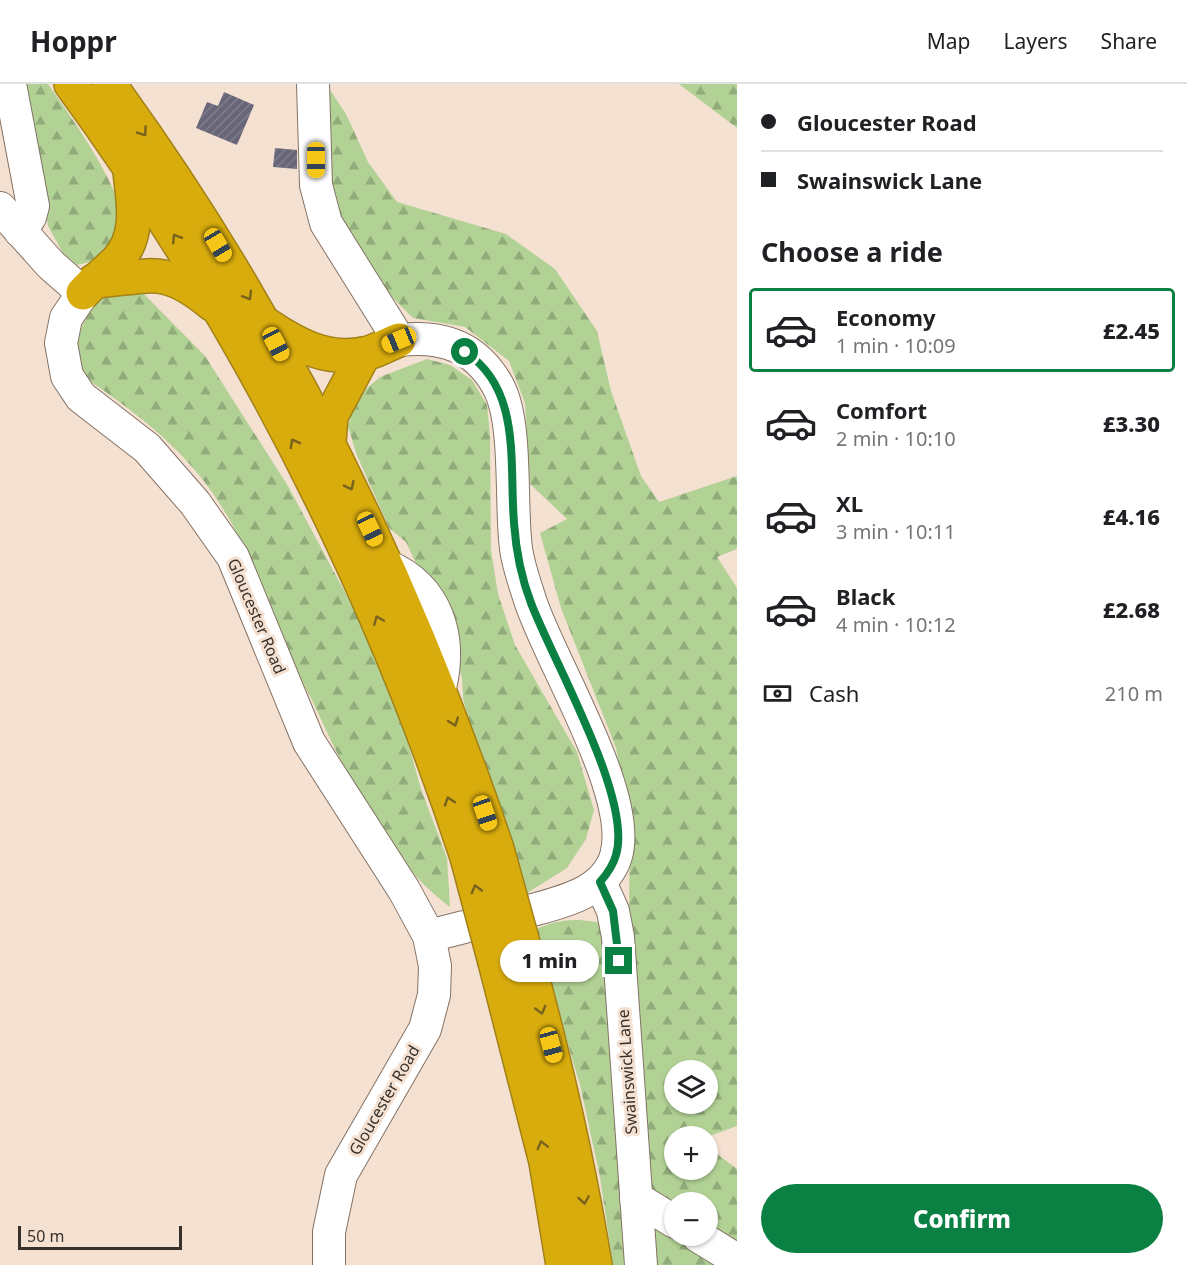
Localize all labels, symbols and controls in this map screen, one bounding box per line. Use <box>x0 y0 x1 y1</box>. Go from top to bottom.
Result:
text: Hoppr <box>30 22 117 60</box>
text: Map <box>927 27 971 55</box>
text: Layers <box>1004 27 1068 55</box>
text: Share <box>1101 27 1157 55</box>
text: Gloucester Road <box>797 107 977 137</box>
one-way arrow <box>136 125 147 136</box>
car <box>307 142 325 178</box>
text: Swainswick Lane <box>797 165 982 195</box>
car <box>201 225 235 265</box>
text: Choose a ride <box>761 233 943 270</box>
one-way arrow <box>172 234 183 245</box>
one-way arrow <box>241 290 253 300</box>
text: Economy <box>836 302 935 332</box>
icon: car <box>764 303 818 357</box>
text: £2.45 <box>1103 315 1160 345</box>
car <box>260 324 292 364</box>
car <box>379 325 419 355</box>
text: 1 min · 10:09 <box>836 332 956 359</box>
route start <box>451 338 478 365</box>
text: Comfort <box>836 395 927 425</box>
icon: car <box>764 396 818 450</box>
text: £3.30 <box>1103 408 1160 438</box>
text: 2 min · 10:10 <box>836 425 956 452</box>
one-way arrow <box>290 439 301 450</box>
one-way arrow <box>343 480 355 491</box>
text: XL <box>836 488 863 518</box>
icon: car <box>764 489 818 543</box>
text: £4.16 <box>1103 501 1160 531</box>
car <box>354 509 386 549</box>
text: 3 min · 10:11 <box>836 518 956 545</box>
street label: Gloucester Road <box>223 555 291 677</box>
text: Black <box>836 581 895 611</box>
icon: car <box>764 582 818 636</box>
text: £2.68 <box>1103 594 1160 624</box>
text: 4 min · 10:12 <box>836 611 956 638</box>
one-way arrow <box>373 615 385 626</box>
icon: cash <box>761 677 794 710</box>
text: Cash <box>809 678 859 708</box>
text: 210 m <box>1105 680 1163 707</box>
one-way arrow <box>446 717 459 727</box>
car <box>471 793 499 833</box>
one-way arrow <box>444 796 456 807</box>
one-way arrow <box>470 884 483 894</box>
callout: 1 min <box>499 940 598 982</box>
text: 1 min <box>522 947 577 974</box>
route end <box>605 947 632 974</box>
one-way arrow <box>534 1004 546 1015</box>
street label: Swainswick Lane <box>612 1009 642 1135</box>
car <box>538 1025 564 1065</box>
street label: Gloucester Road <box>344 1041 424 1159</box>
map controls <box>664 1060 718 1246</box>
button: layers <box>664 1060 718 1114</box>
button: + <box>664 1126 718 1180</box>
one-way arrow <box>537 1141 549 1151</box>
button: Confirm <box>761 1184 1163 1253</box>
button: − <box>664 1192 718 1246</box>
one-way arrow <box>578 1196 590 1205</box>
scale bar <box>18 1223 182 1250</box>
text: 50 m <box>27 1225 64 1247</box>

